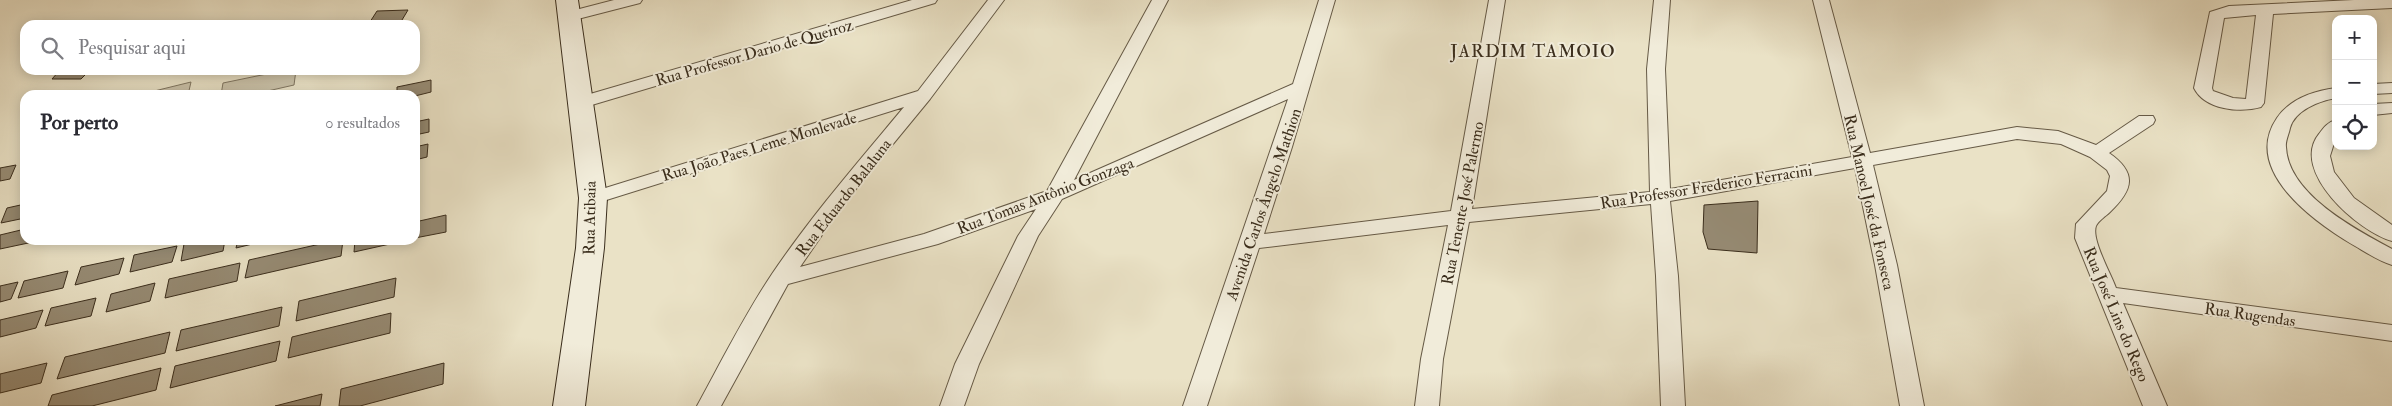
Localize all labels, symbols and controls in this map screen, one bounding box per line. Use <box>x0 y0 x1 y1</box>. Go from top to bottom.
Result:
street label: Rua Professor Dario de Queiroz <box>653 15 856 91</box>
map controls <box>2332 15 2377 150</box>
button: + <box>2332 15 2377 60</box>
search box <box>20 20 420 75</box>
icon: search <box>38 34 66 62</box>
text: Pesquisar aqui <box>78 36 186 60</box>
district label: JARDIM TAMOIO <box>1449 40 1616 63</box>
button: − <box>2332 60 2377 105</box>
button: locate <box>2332 105 2377 150</box>
street label: Avenida Carlos Ângelo Mathion <box>1221 106 1306 304</box>
street label: Rua João Paes Leme Monlevade <box>659 108 860 187</box>
text: Por perto <box>40 109 118 136</box>
street label: Rua Manoel José da Fonseca <box>1838 112 1899 293</box>
text: 0 resultados <box>325 113 400 133</box>
street label: Rua Tenente José Palermo <box>1437 119 1490 287</box>
street label: Rua Eduardo Balaluna <box>792 135 896 260</box>
street label: Rua Tomas Antônio Gonzaga <box>954 153 1137 239</box>
street label: Rua Professor Frederico Ferracini <box>1599 160 1814 214</box>
street label: Rua Atibaia <box>579 180 601 255</box>
street label: Rua José Lins do Rego <box>2078 244 2154 385</box>
street label: Rua Rugendas <box>2203 299 2297 331</box>

